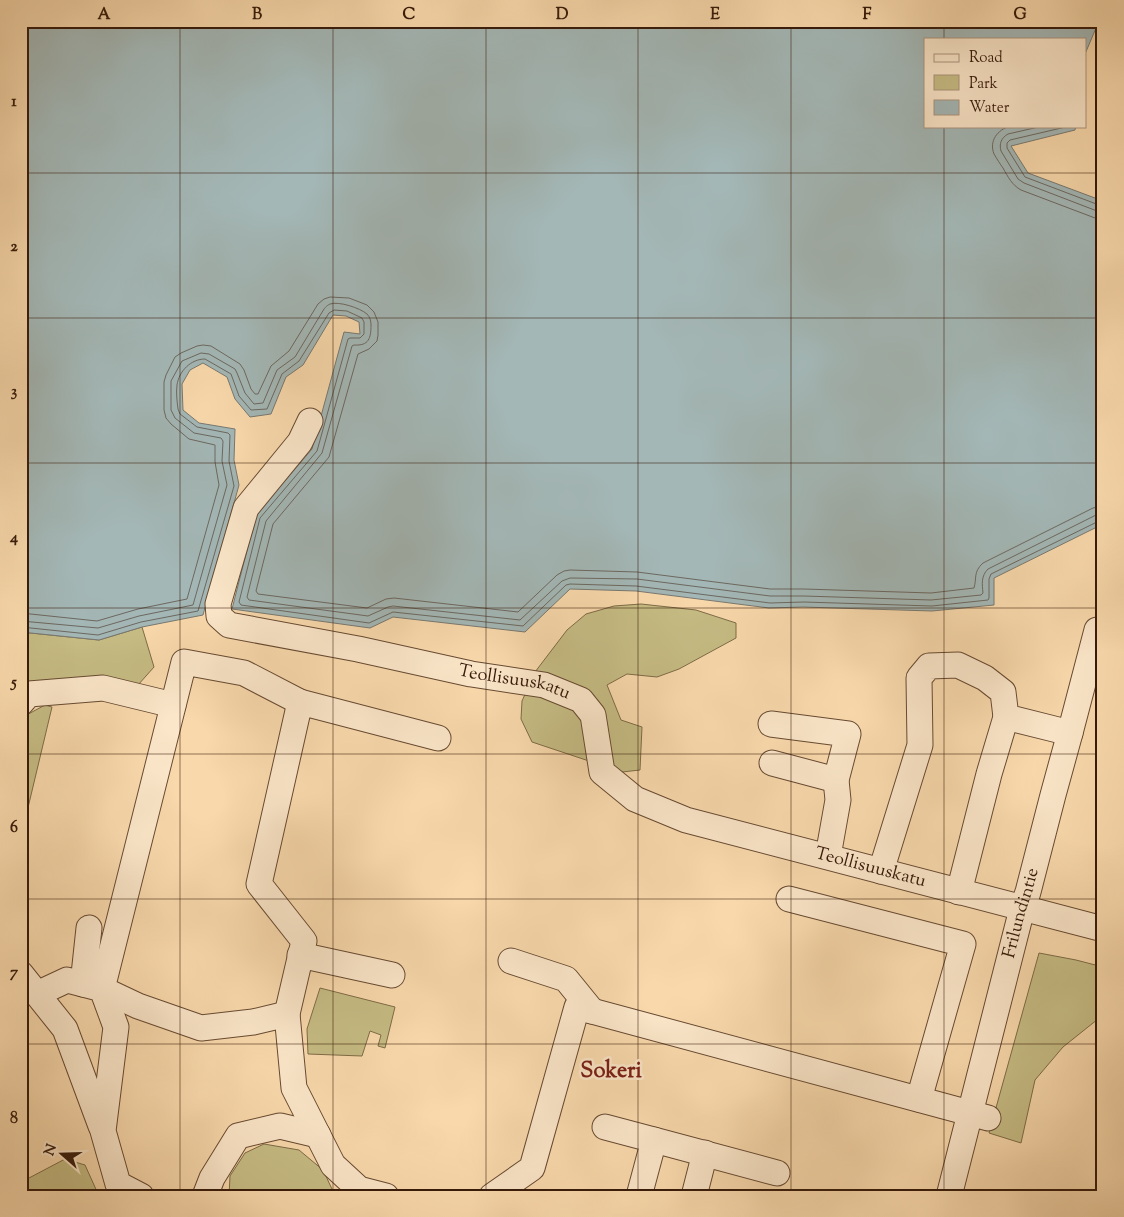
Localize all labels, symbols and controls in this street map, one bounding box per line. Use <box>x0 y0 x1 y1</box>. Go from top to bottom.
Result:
text: A <box>98 4 111 27</box>
text: B <box>252 4 262 27</box>
text: C <box>403 4 416 27</box>
text: D <box>556 4 569 27</box>
text: E <box>710 4 720 27</box>
text: F <box>863 4 872 27</box>
text: G <box>1013 4 1027 27</box>
legend <box>924 38 1086 128</box>
text: Road <box>969 48 1003 69</box>
text: Park <box>969 74 998 95</box>
text: 1 <box>11 91 17 114</box>
text: Water <box>969 98 1010 119</box>
text: 2 <box>10 236 18 259</box>
text: 3 <box>11 381 18 404</box>
text: 4 <box>9 527 18 550</box>
street label: Teollisuuskatu <box>456 659 574 707</box>
text: 5 <box>9 672 17 695</box>
text: 6 <box>10 817 18 840</box>
street label: Teollisuuskatu <box>812 841 929 895</box>
street label: Frilundintie <box>997 865 1047 961</box>
text: 7 <box>10 962 19 985</box>
district label: Sokeri <box>580 1056 642 1088</box>
text: 8 <box>10 1108 18 1131</box>
north arrow <box>38 1130 88 1180</box>
text: N <box>40 1142 63 1159</box>

